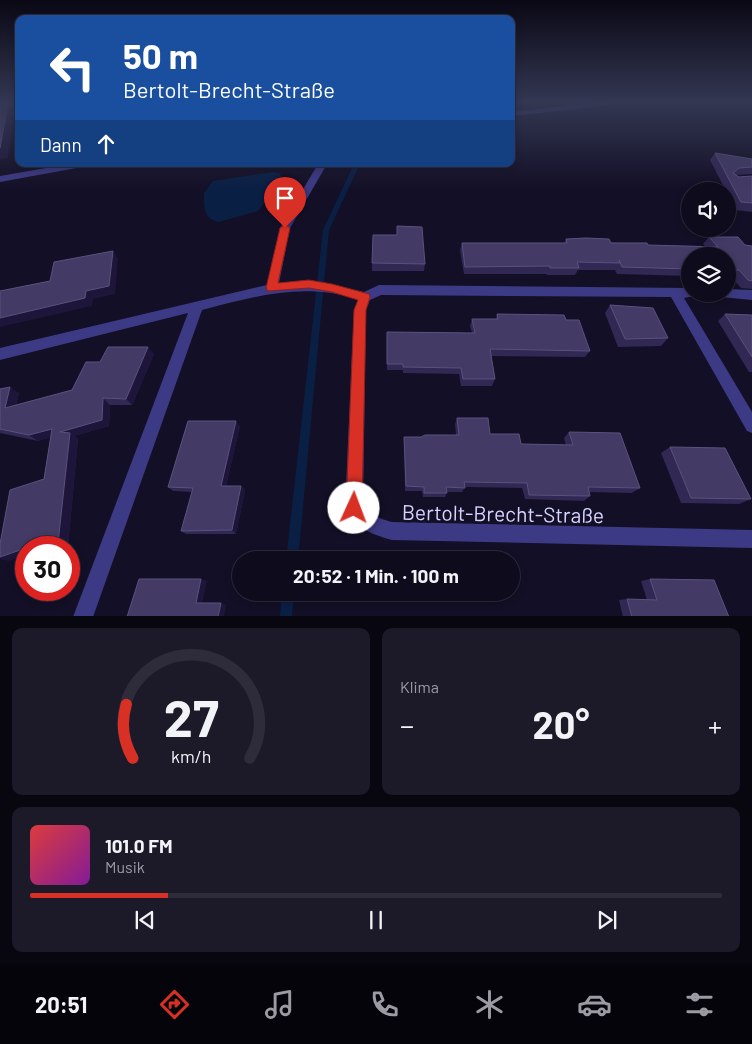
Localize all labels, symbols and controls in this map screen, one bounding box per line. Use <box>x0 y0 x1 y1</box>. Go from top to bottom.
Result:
text: 50 m <box>123 34 198 76</box>
icon: left <box>40 35 105 100</box>
text: Bertolt-Brecht-Straße <box>123 76 335 102</box>
icon: ahead <box>92 130 120 158</box>
text: Dann <box>40 133 82 156</box>
pin <box>264 177 306 228</box>
map controls <box>681 182 736 302</box>
button: sound <box>681 182 736 237</box>
icon: arrive <box>271 184 299 212</box>
button: layers <box>681 247 736 302</box>
position arrow <box>327 481 379 533</box>
street label: Bertolt-Brecht-Straße <box>402 499 604 527</box>
speed limit sign: 30 <box>15 536 80 601</box>
text: 20:52 · 1 Min. · 100 m <box>293 564 459 587</box>
text: Klima <box>400 677 439 696</box>
text: 27 <box>164 685 219 747</box>
text: 20° <box>532 701 590 747</box>
text: − <box>400 708 414 742</box>
text: + <box>708 708 722 742</box>
text: km/h <box>171 745 211 767</box>
text: 101.0 FM <box>105 834 173 857</box>
text: Musik <box>105 857 145 876</box>
icon: previous <box>131 906 159 934</box>
icon: pause <box>362 906 390 934</box>
icon: next <box>593 906 621 934</box>
icon: directions <box>157 987 192 1022</box>
icon: music <box>262 987 297 1022</box>
icon: phone <box>367 987 402 1022</box>
icon: climate <box>472 987 507 1022</box>
icon: car <box>577 987 612 1022</box>
icon: filters <box>682 987 717 1022</box>
text: 20:51 <box>35 991 87 1017</box>

